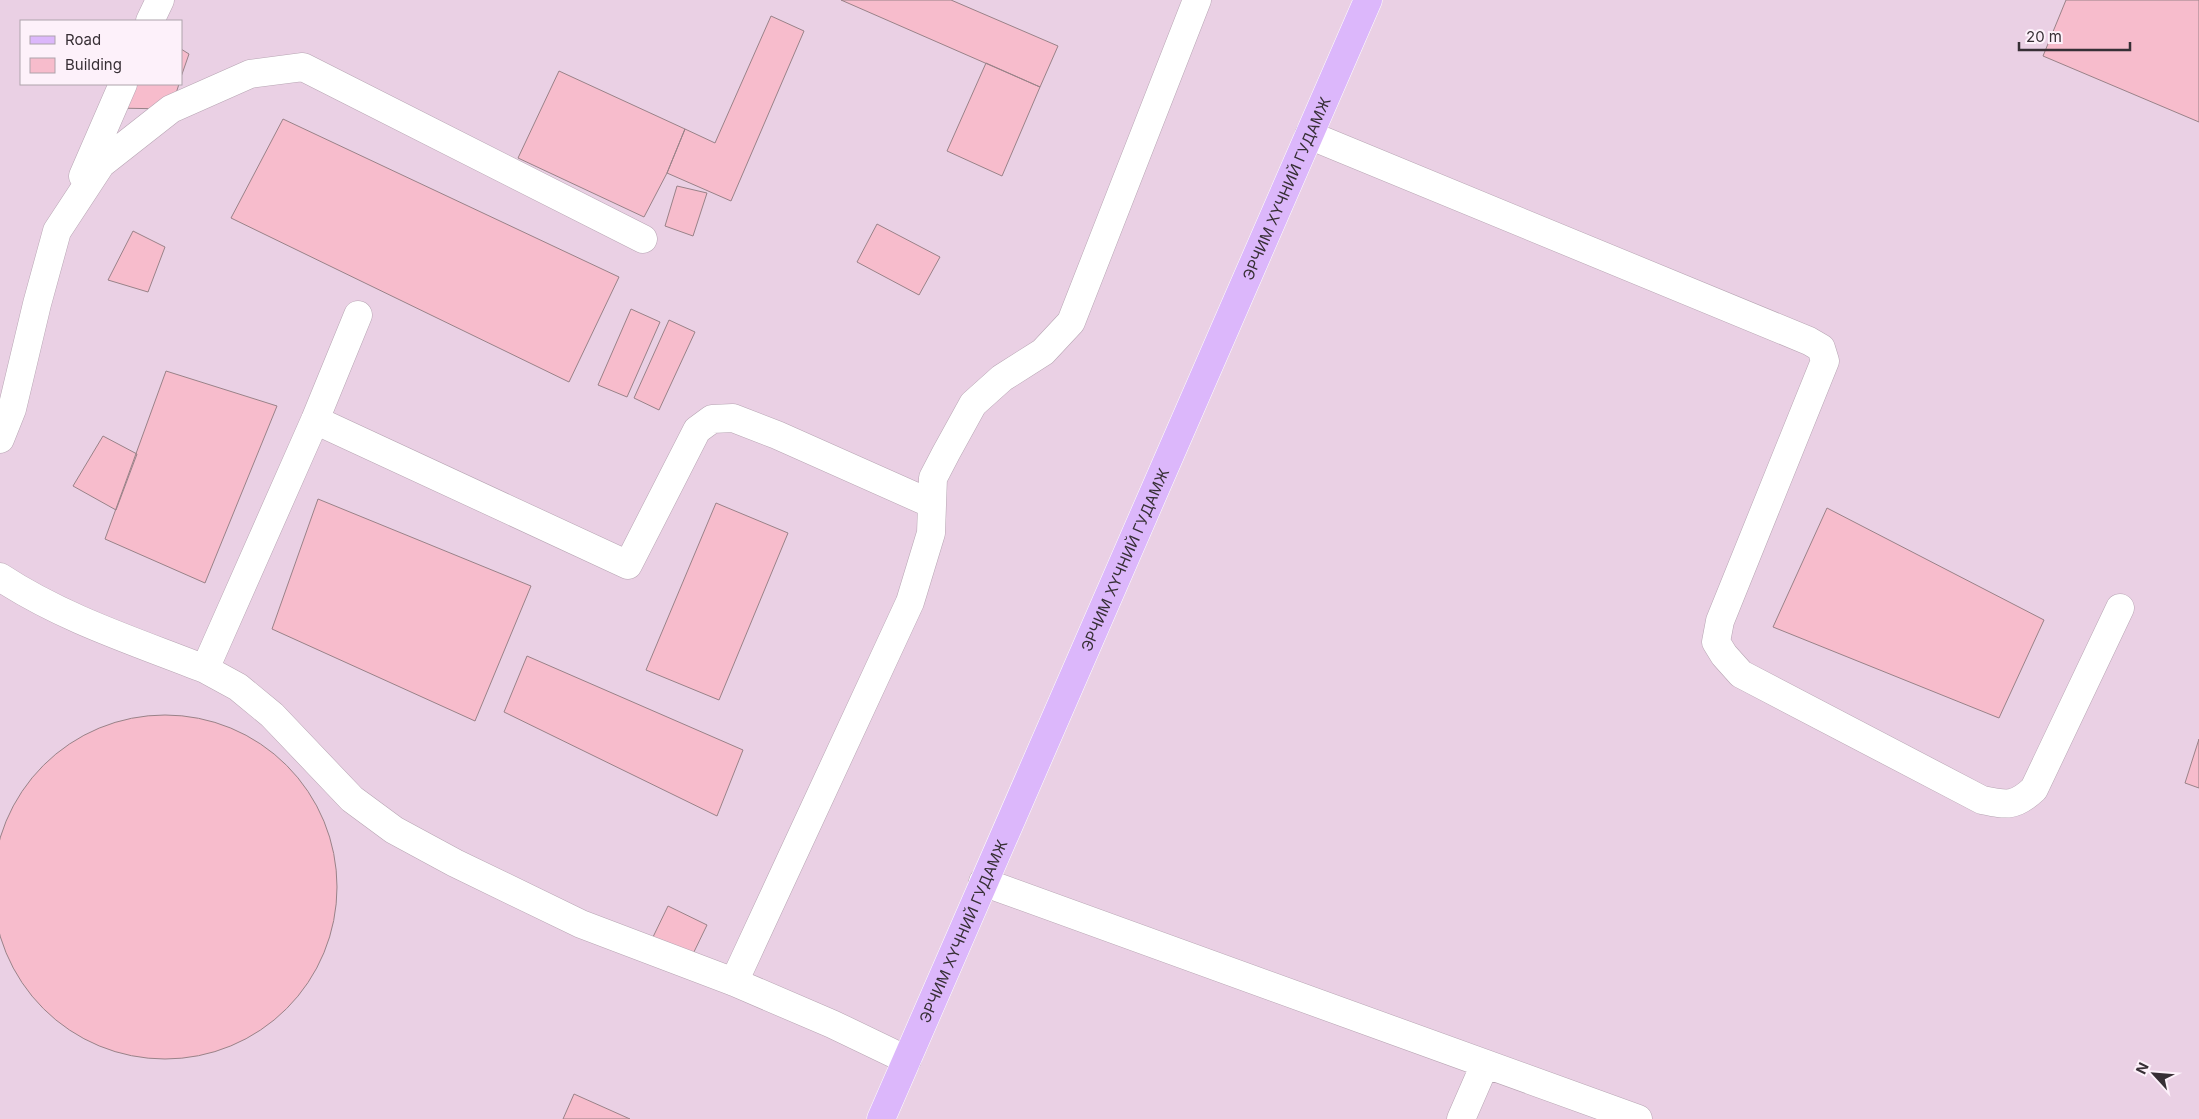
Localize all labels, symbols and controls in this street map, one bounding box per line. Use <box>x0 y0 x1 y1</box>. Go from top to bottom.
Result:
legend <box>20 20 182 85</box>
scale bar <box>2019 20 2130 52</box>
text: 20 m <box>2026 27 2062 46</box>
text: Road <box>65 30 101 49</box>
text: Building <box>65 55 122 74</box>
street label: ЭРЧИМ ХҮЧНИЙ ГУДАМЖ <box>1238 94 1334 283</box>
street label: ЭРЧИМ ХҮЧНИЙ ГУДАМЖ <box>1076 465 1173 654</box>
street label: ЭРЧИМ ХҮЧНИЙ ГУДАМЖ <box>915 837 1011 1026</box>
north arrow <box>2129 1049 2179 1099</box>
text: N <box>2132 1060 2152 1077</box>

